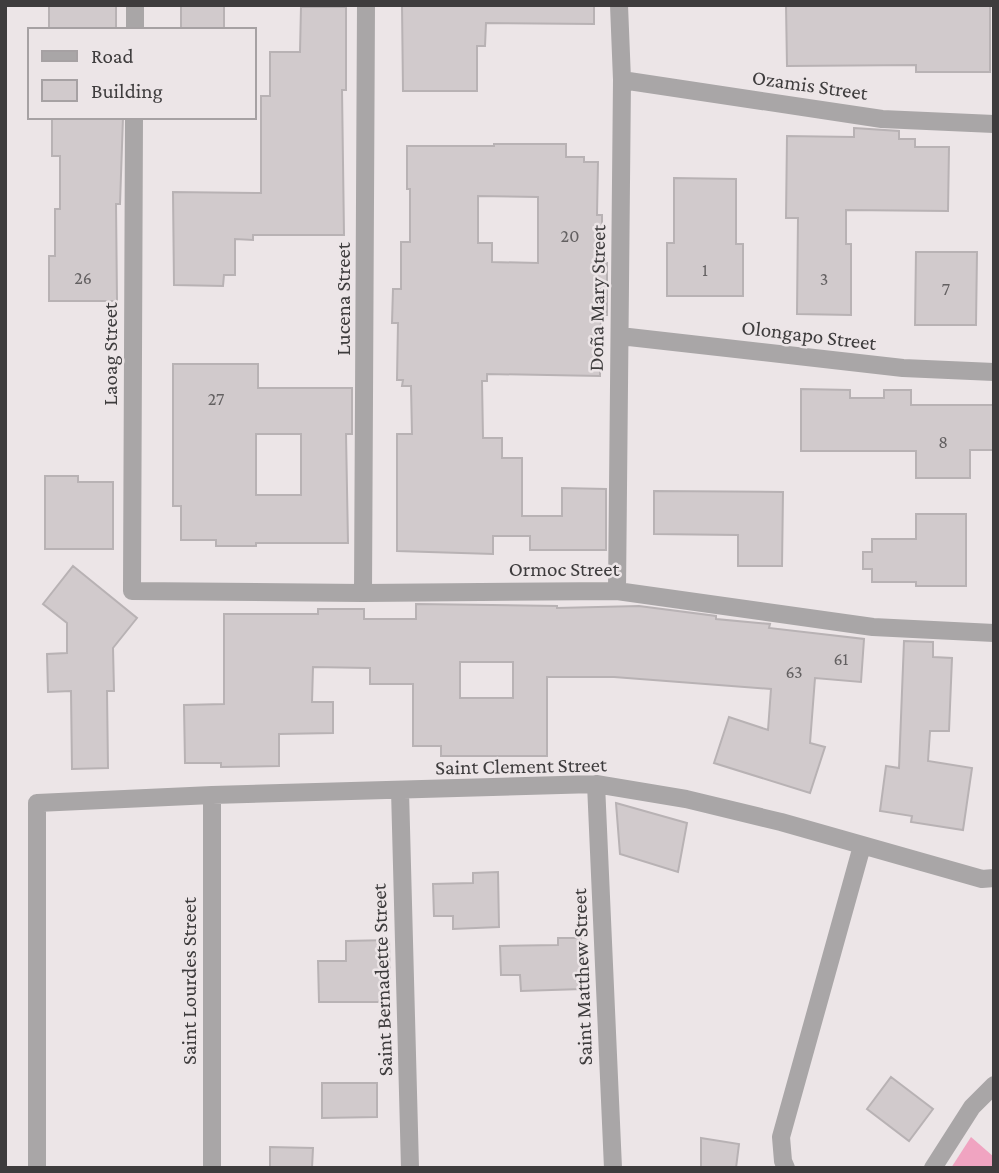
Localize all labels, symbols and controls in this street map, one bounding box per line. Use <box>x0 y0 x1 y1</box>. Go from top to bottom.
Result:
legend <box>28 28 256 119</box>
text: Road <box>91 44 134 68</box>
street label: Ozamis Street <box>751 65 870 105</box>
text: Building <box>91 79 163 103</box>
street label: Doña Mary Street <box>584 223 610 372</box>
house number: 20 <box>561 226 579 246</box>
street label: Lucena Street <box>331 241 355 356</box>
house number: 1 <box>702 260 708 280</box>
house number: 26 <box>74 268 92 288</box>
house number: 3 <box>820 269 828 289</box>
house number: 7 <box>942 279 950 299</box>
street label: Laoag Street <box>98 301 122 406</box>
street label: Olongapo Street <box>740 315 879 355</box>
house number: 27 <box>208 389 224 409</box>
house number: 8 <box>938 432 948 452</box>
street label: Ormoc Street <box>509 557 620 581</box>
house number: 61 <box>833 649 849 669</box>
house number: 63 <box>785 662 803 682</box>
street label: Saint Clement Street <box>435 752 608 779</box>
street label: Saint Bernadette Street <box>367 882 397 1077</box>
street label: Saint Matthew Street <box>567 887 597 1066</box>
street label: Saint Lourdes Street <box>177 896 201 1065</box>

